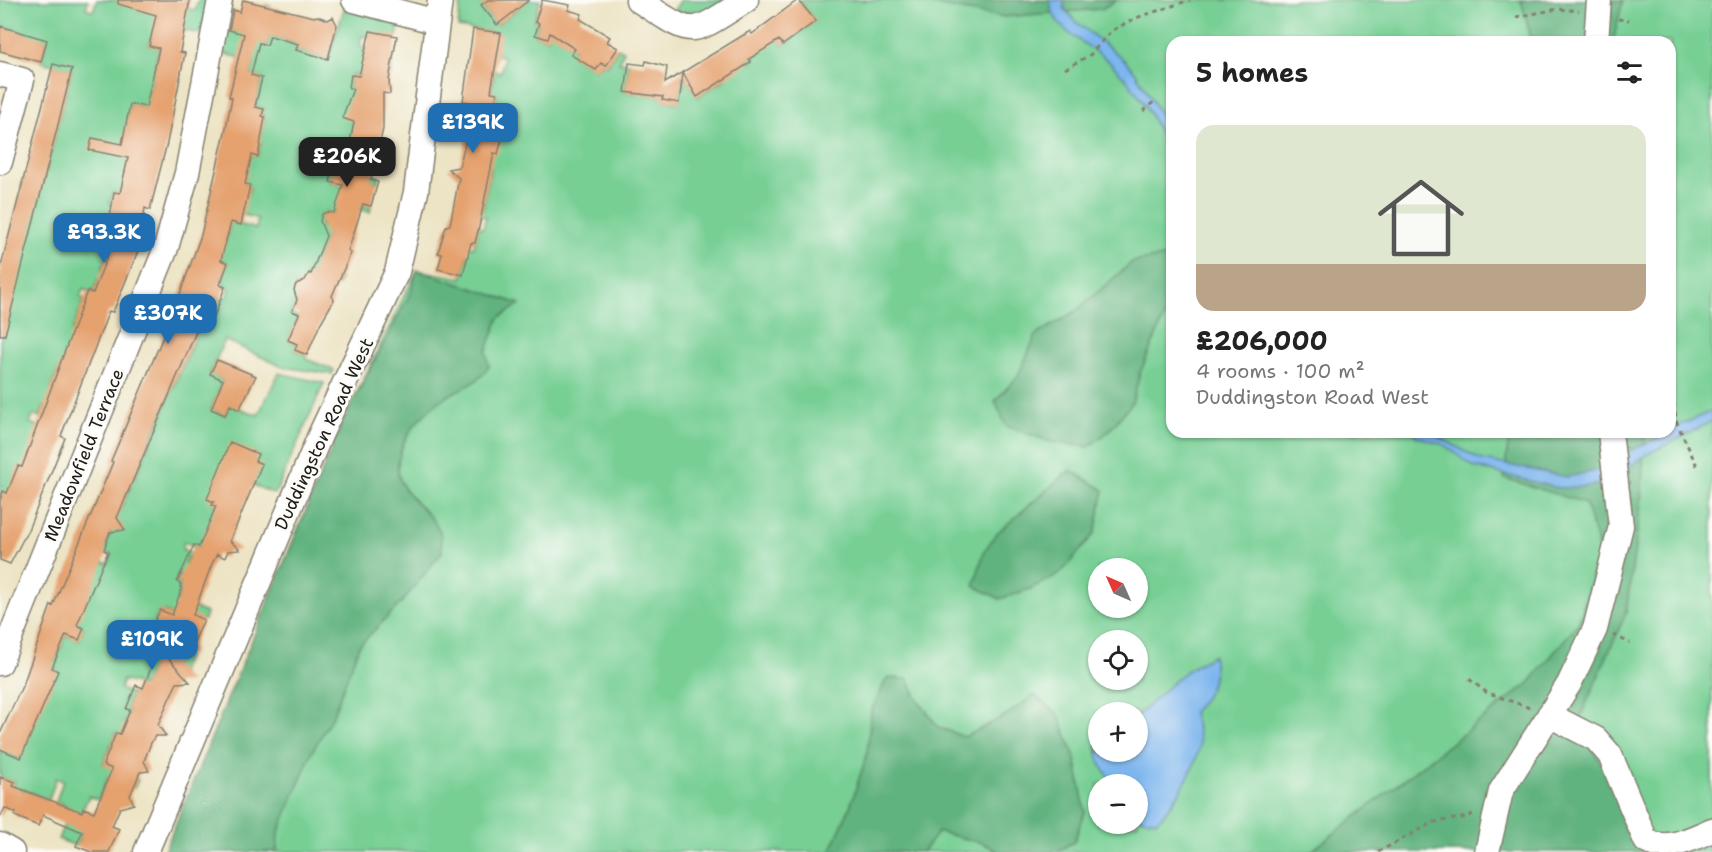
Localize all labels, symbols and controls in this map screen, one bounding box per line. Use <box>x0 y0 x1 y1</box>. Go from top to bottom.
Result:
text: 5 homes <box>1196 55 1308 90</box>
icon: filters <box>1613 56 1646 89</box>
pin: £139K <box>431 103 515 154</box>
text: £139K <box>442 109 504 135</box>
pin: £206K <box>305 137 389 188</box>
text: £206K <box>313 143 381 169</box>
icon: home <box>1367 164 1475 272</box>
pin: £93.3K <box>55 213 153 264</box>
text: £93.3K <box>67 219 141 245</box>
pin: £307K <box>126 294 210 345</box>
text: £307K <box>134 300 202 326</box>
text: £206,000 <box>1196 323 1328 358</box>
street label: Duddingston Road West <box>269 334 379 534</box>
text: 4 rooms · 100 m² <box>1196 358 1365 384</box>
street label: Meadowfield Terrace <box>38 365 130 545</box>
text: Duddingston Road West <box>1196 384 1429 410</box>
north arrow <box>1088 558 1148 618</box>
map controls <box>1088 558 1148 834</box>
pin: £109K <box>110 620 194 671</box>
text: £109K <box>121 626 183 652</box>
button: locate <box>1088 630 1148 690</box>
button: + <box>1088 702 1148 762</box>
button: − <box>1088 774 1148 834</box>

